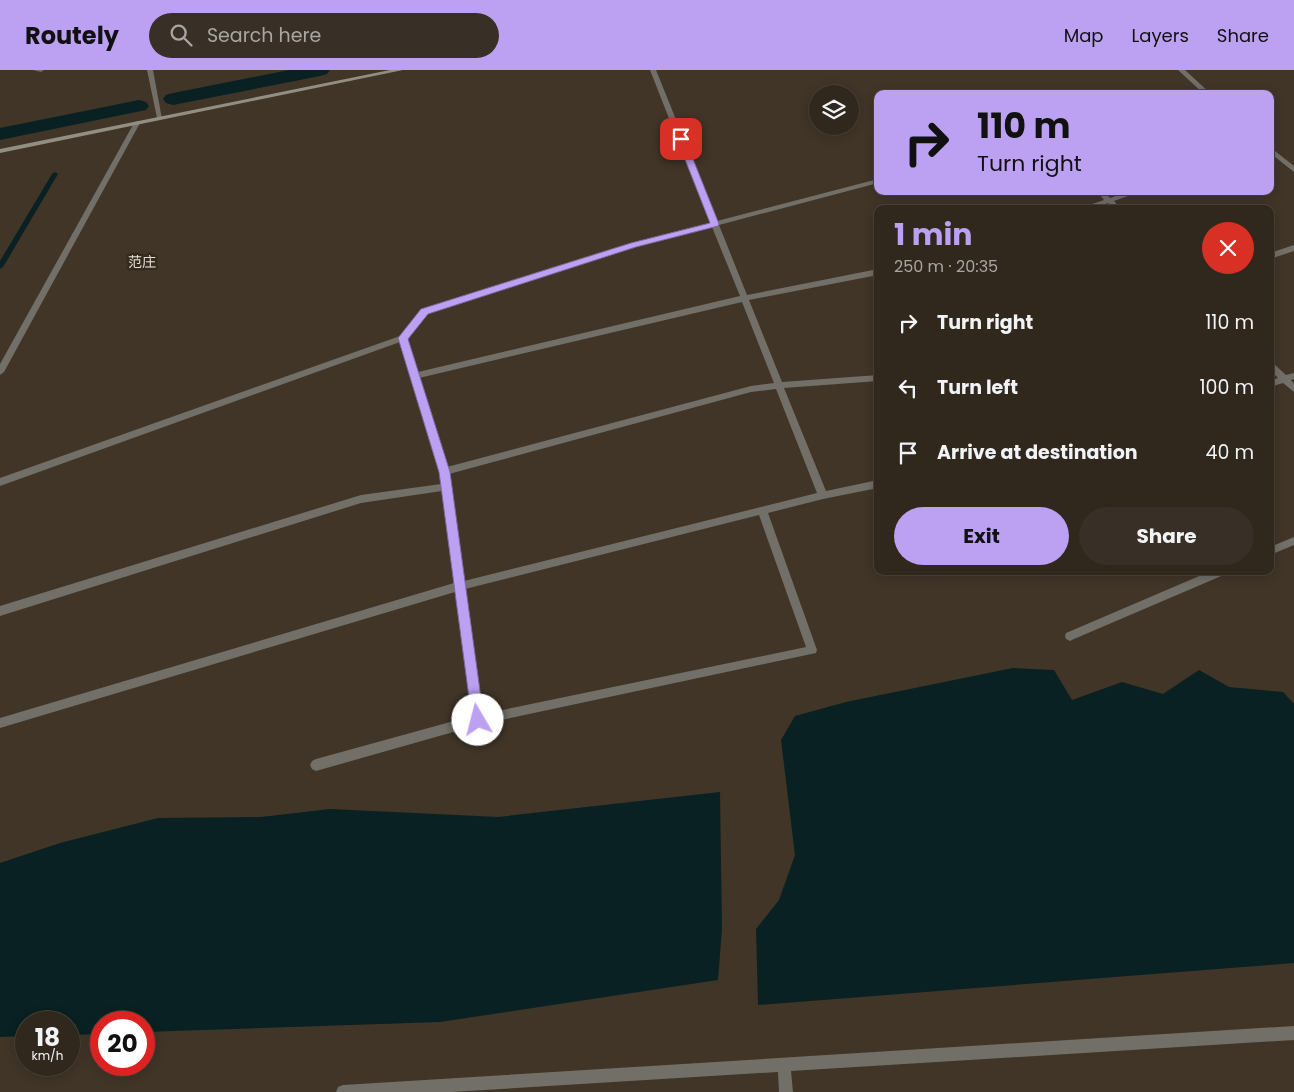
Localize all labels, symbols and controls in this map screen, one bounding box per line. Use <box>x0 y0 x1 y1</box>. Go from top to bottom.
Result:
search box <box>149 13 499 58</box>
text: Routely <box>25 19 119 52</box>
icon: search <box>167 21 195 49</box>
text: Search here <box>207 22 321 49</box>
text: Map <box>1064 23 1104 48</box>
text: Layers <box>1132 23 1189 48</box>
text: Share <box>1217 23 1269 48</box>
map controls <box>809 85 859 135</box>
button: layers <box>809 85 859 135</box>
text: 110 m <box>977 101 1071 150</box>
icon: right <box>894 110 959 175</box>
pin <box>660 118 702 160</box>
icon: arrive <box>667 125 695 153</box>
text: Turn right <box>977 148 1082 179</box>
text: 1 min <box>894 213 972 256</box>
button: close <box>1202 222 1254 274</box>
district label: 范庄 <box>128 252 156 272</box>
text: 250 m · 20:35 <box>894 255 998 278</box>
icon: right <box>894 309 922 337</box>
text: Turn right <box>937 309 1033 336</box>
text: 110 m <box>1205 309 1254 336</box>
icon: left <box>894 374 922 402</box>
text: Turn left <box>937 374 1018 401</box>
text: 100 m <box>1199 374 1254 401</box>
icon: arrive <box>894 439 922 467</box>
text: Arrive at destination <box>937 439 1138 466</box>
text: 40 m <box>1205 439 1254 466</box>
button: Exit <box>894 507 1069 565</box>
button: Share <box>1079 507 1254 565</box>
position arrow <box>451 693 503 745</box>
speed limit sign: 20 <box>90 1011 155 1076</box>
text: 18 <box>35 1020 60 1055</box>
text: km/h <box>32 1047 63 1064</box>

